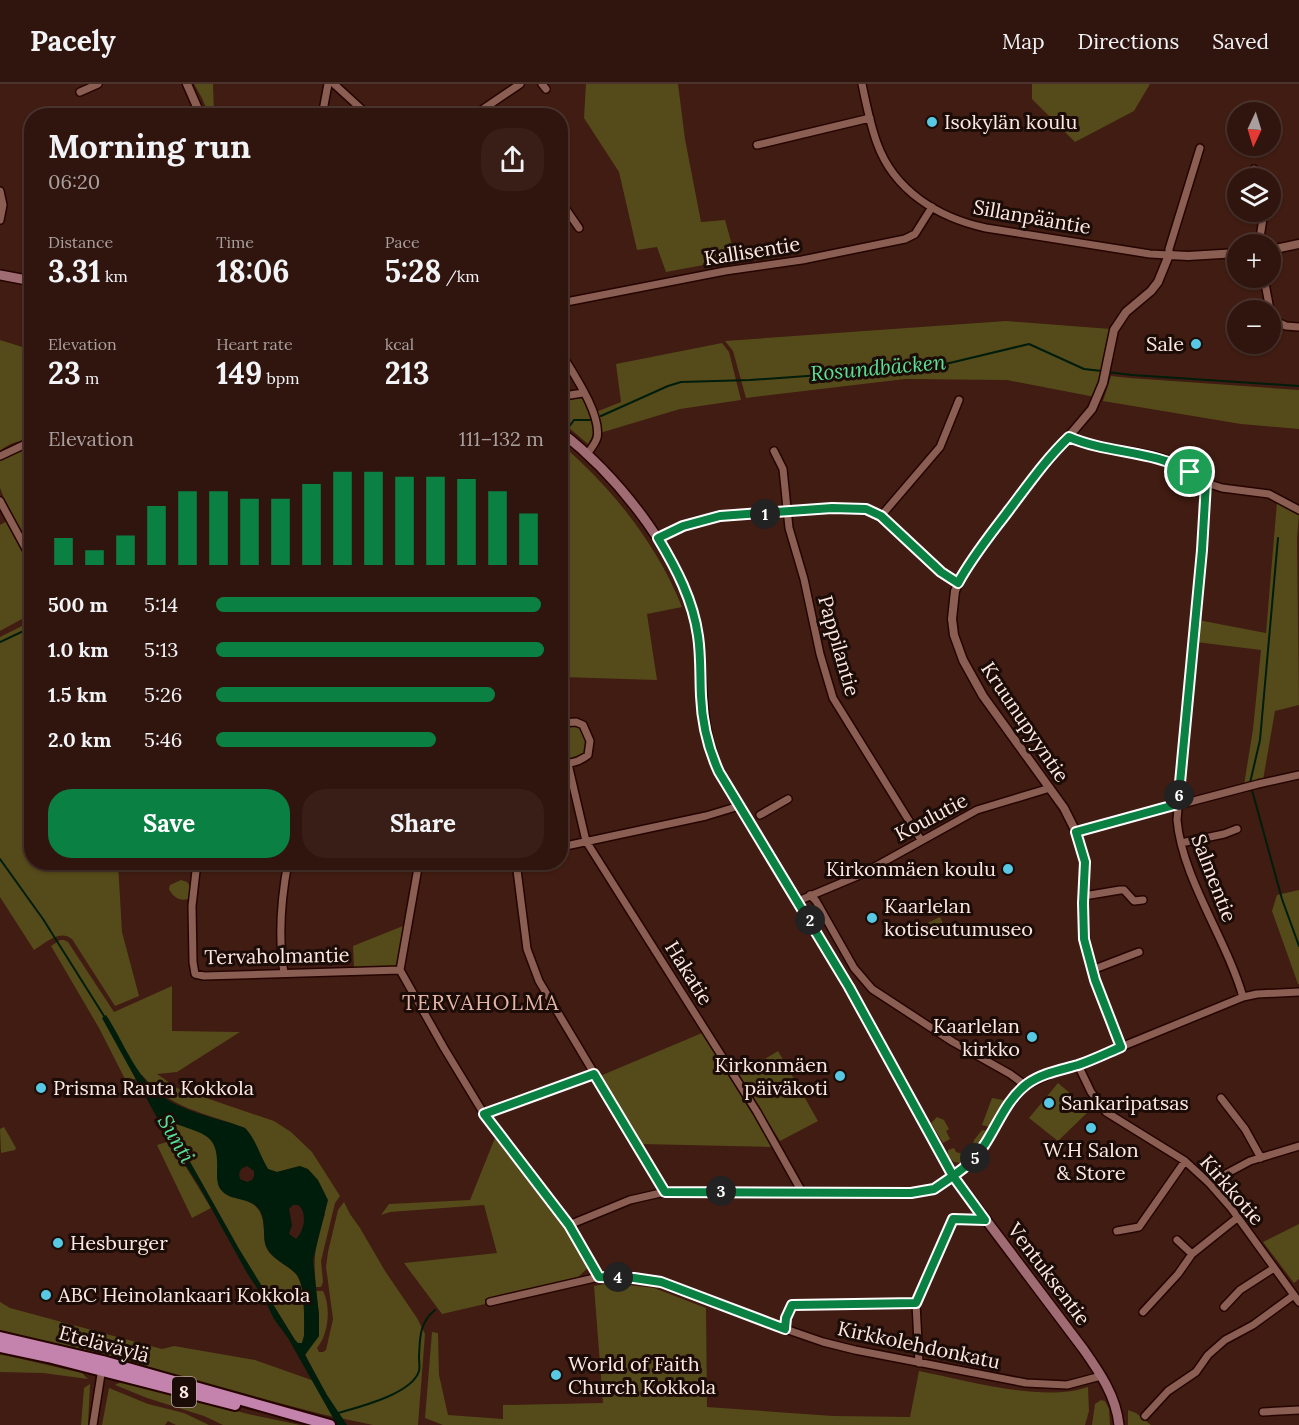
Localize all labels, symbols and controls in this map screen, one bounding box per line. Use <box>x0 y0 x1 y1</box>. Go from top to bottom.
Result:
text: Pacely <box>30 23 116 59</box>
text: Map <box>1002 28 1045 55</box>
text: Directions <box>1078 28 1179 55</box>
text: Saved <box>1212 28 1269 55</box>
north arrow <box>1227 102 1281 156</box>
map controls <box>1227 102 1281 354</box>
place label: Isokylän koulu <box>944 109 1078 134</box>
marker: Isokylän koulu <box>925 115 939 129</box>
text: Morning run <box>48 125 251 167</box>
button: share <box>481 128 544 191</box>
button: layers <box>1227 168 1281 222</box>
text: 06:20 <box>48 169 100 194</box>
street label: Sillanpääntie <box>971 194 1093 239</box>
street label: Kallisentie <box>702 231 802 270</box>
text: Distance <box>48 232 113 252</box>
text: Time <box>216 232 254 252</box>
text: Pace <box>385 232 420 252</box>
button: + <box>1227 234 1281 288</box>
text: 3.31 <box>48 252 101 290</box>
text: 18:06 <box>216 252 290 290</box>
text: 5:28 <box>385 252 442 290</box>
text: km <box>101 266 128 286</box>
text: /km <box>442 266 480 286</box>
button: − <box>1227 300 1281 354</box>
place label: Sale <box>1146 331 1184 356</box>
text: Elevation <box>48 334 117 354</box>
text: Heart rate <box>216 334 293 354</box>
text: kcal <box>385 334 414 354</box>
marker: Sale <box>1189 337 1203 351</box>
water label: Rosundbäcken <box>809 348 947 387</box>
text: 23 <box>48 354 81 392</box>
text: 149 <box>216 354 262 392</box>
text: 213 <box>385 354 430 392</box>
text: m <box>81 368 99 388</box>
text: bpm <box>262 368 300 388</box>
text: Elevation <box>48 426 134 451</box>
text: 111–132 m <box>459 426 544 451</box>
pin <box>1164 446 1215 497</box>
icon: arrive <box>1173 455 1206 488</box>
pin: 1 <box>750 499 780 529</box>
text: 1 <box>762 504 768 524</box>
text: 500 m <box>48 592 108 617</box>
text: 5:14 <box>144 592 178 617</box>
street label: Pappilantie <box>813 593 866 699</box>
text: 1.0 km <box>48 637 109 662</box>
text: 5:13 <box>144 637 178 662</box>
street label: Kruunupyyntie <box>976 657 1075 787</box>
text: 1.5 km <box>48 682 107 707</box>
text: 5:26 <box>144 682 182 707</box>
text: 2.0 km <box>48 727 111 752</box>
text: 5:46 <box>144 727 182 752</box>
pin: 6 <box>1164 780 1194 810</box>
text: 6 <box>1174 785 1184 805</box>
street label: Koulutie <box>890 787 971 846</box>
button: Save <box>48 789 290 858</box>
button: Share <box>302 789 544 858</box>
street label: Salmentie <box>1186 830 1243 925</box>
place label: Kirkonmäen koulu <box>826 856 996 881</box>
marker: Kirkonmäen koulu <box>1001 862 1015 876</box>
place label: Kaarlelan kotiseutumuseo <box>884 893 1033 941</box>
pin: 2 <box>795 905 825 935</box>
text: 2 <box>806 910 814 930</box>
marker: Kaarlelan kotiseutumuseo <box>865 911 879 925</box>
street label: Hakatie <box>660 936 719 1010</box>
street label: Tervaholmantie <box>204 942 350 969</box>
district label: TERVAHOLMA <box>402 989 560 1016</box>
place label: Kaarlelan kirkko <box>933 1013 1020 1061</box>
marker: Kaarlelan kirkko <box>1025 1030 1039 1044</box>
place label: Kirkonmäen päiväkoti <box>715 1052 828 1100</box>
marker: Kirkonmäen päiväkoti <box>833 1069 847 1083</box>
place label: Prisma Rauta Kokkola <box>53 1075 254 1100</box>
marker: Prisma Rauta Kokkola <box>34 1081 48 1095</box>
place label: Sankaripatsas <box>1061 1090 1189 1115</box>
marker: Sankaripatsas <box>1042 1096 1056 1110</box>
water label: Sunti <box>152 1110 201 1168</box>
marker: W.H Salon & Store <box>1084 1121 1098 1135</box>
place label: W.H Salon & Store <box>1043 1137 1139 1185</box>
pin: 5 <box>960 1143 990 1173</box>
text: 5 <box>971 1148 979 1168</box>
street label: Kirkkotie <box>1195 1149 1270 1230</box>
pin: 3 <box>706 1176 736 1206</box>
text: 3 <box>717 1181 725 1201</box>
street label: Ventuksentie <box>1002 1217 1096 1330</box>
place label: Hesburger <box>70 1230 168 1255</box>
marker: Hesburger <box>51 1236 65 1250</box>
pin: 4 <box>603 1262 633 1292</box>
text: 4 <box>614 1267 622 1287</box>
place label: ABC Heinolankaari Kokkola <box>57 1282 310 1307</box>
marker: ABC Heinolankaari Kokkola <box>39 1288 53 1302</box>
street label: Kirkkolehdonkatu <box>836 1315 1003 1374</box>
street label: Eteläväylä <box>56 1319 152 1368</box>
place label: World of Faith Church Kokkola <box>568 1351 716 1399</box>
marker: World of Faith Church Kokkola <box>549 1368 563 1382</box>
road number: 8 <box>172 1377 196 1407</box>

